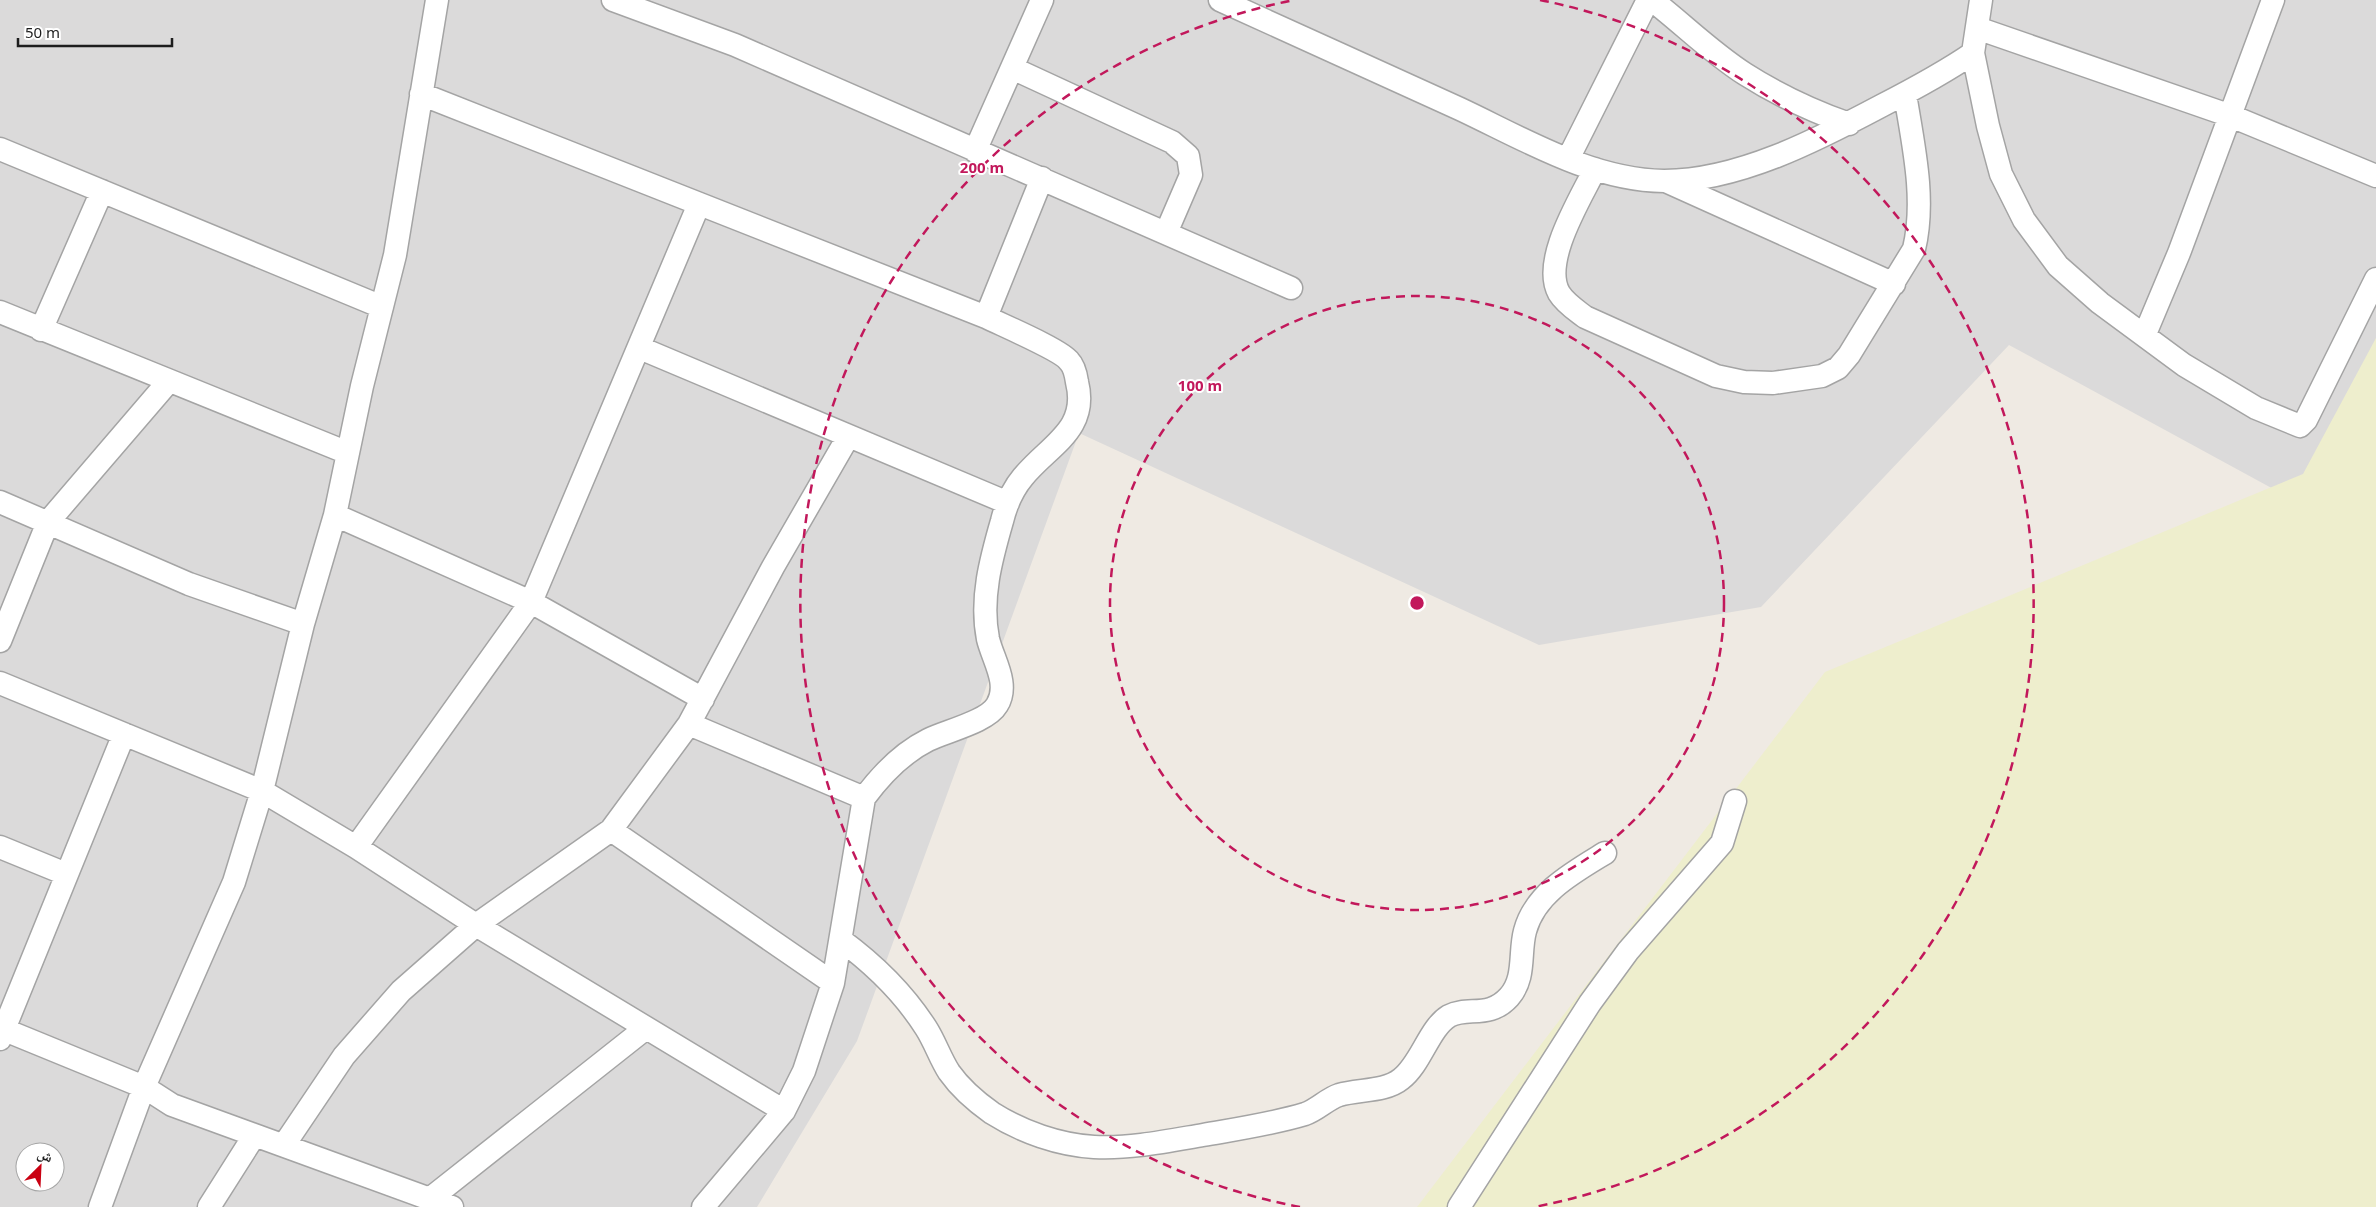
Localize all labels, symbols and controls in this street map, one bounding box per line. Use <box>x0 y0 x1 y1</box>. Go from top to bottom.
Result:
scale bar <box>18 15 171 47</box>
text: 50 m <box>25 22 60 42</box>
text: 200 m <box>960 157 1004 177</box>
text: 100 m <box>1178 375 1222 395</box>
centre of rings <box>1408 594 1426 612</box>
north arrow <box>15 1142 65 1192</box>
text: ش <box>35 1143 56 1166</box>

